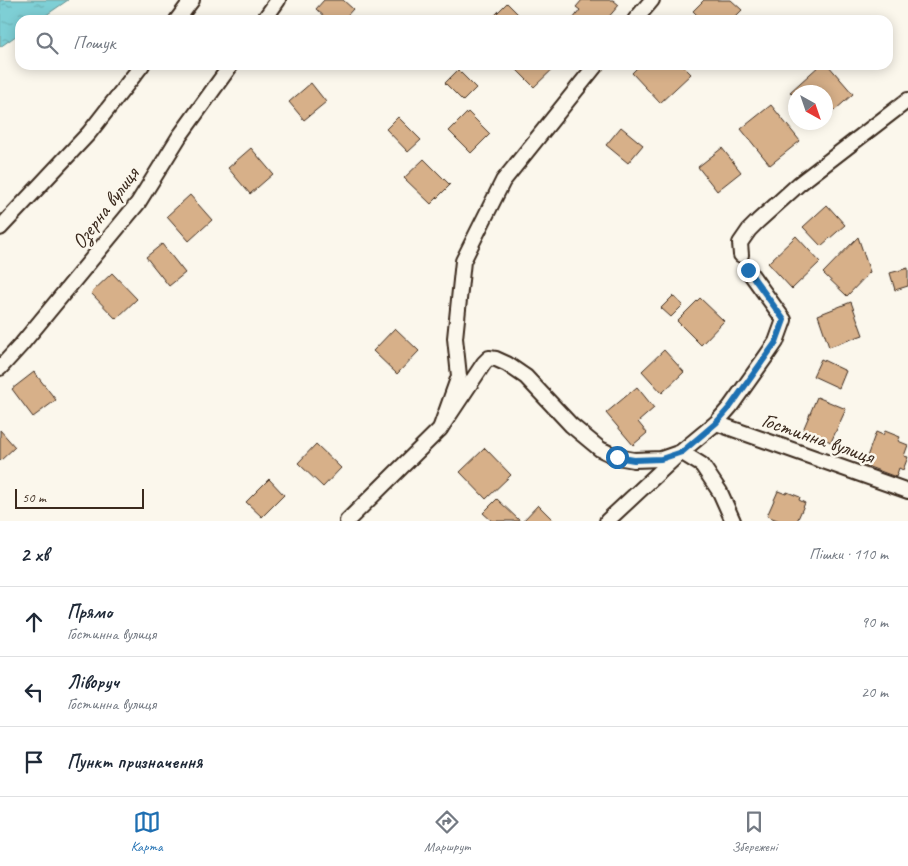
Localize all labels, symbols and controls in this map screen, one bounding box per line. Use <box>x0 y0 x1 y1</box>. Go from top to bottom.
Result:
search box <box>15 15 893 70</box>
icon: search <box>33 29 61 57</box>
text: Пошук <box>73 31 115 55</box>
north arrow <box>788 85 833 130</box>
street label: Озерна вулиця <box>66 161 146 255</box>
route end <box>737 259 760 282</box>
street label: Гостинна вулиця <box>758 407 879 470</box>
route start <box>606 446 629 469</box>
scale bar <box>15 486 144 509</box>
text: 50 m <box>22 489 46 506</box>
text: 2 хв <box>20 541 49 567</box>
text: Пішки · 110 m <box>809 544 888 564</box>
text: Прямо <box>67 600 112 624</box>
icon: ahead <box>20 608 48 636</box>
text: 90 m <box>861 612 888 632</box>
text: Гостинна вулиця <box>67 624 156 644</box>
text: Ліворуч <box>67 670 119 694</box>
icon: left <box>20 678 48 706</box>
text: 20 m <box>861 682 888 702</box>
text: Гостинна вулиця <box>67 694 156 714</box>
icon: arrive <box>20 748 48 776</box>
text: Пункт призначення <box>67 750 202 774</box>
tab: Карта <box>131 808 163 855</box>
tab: Маршрут <box>424 808 470 855</box>
tab: Збережені <box>732 808 777 855</box>

